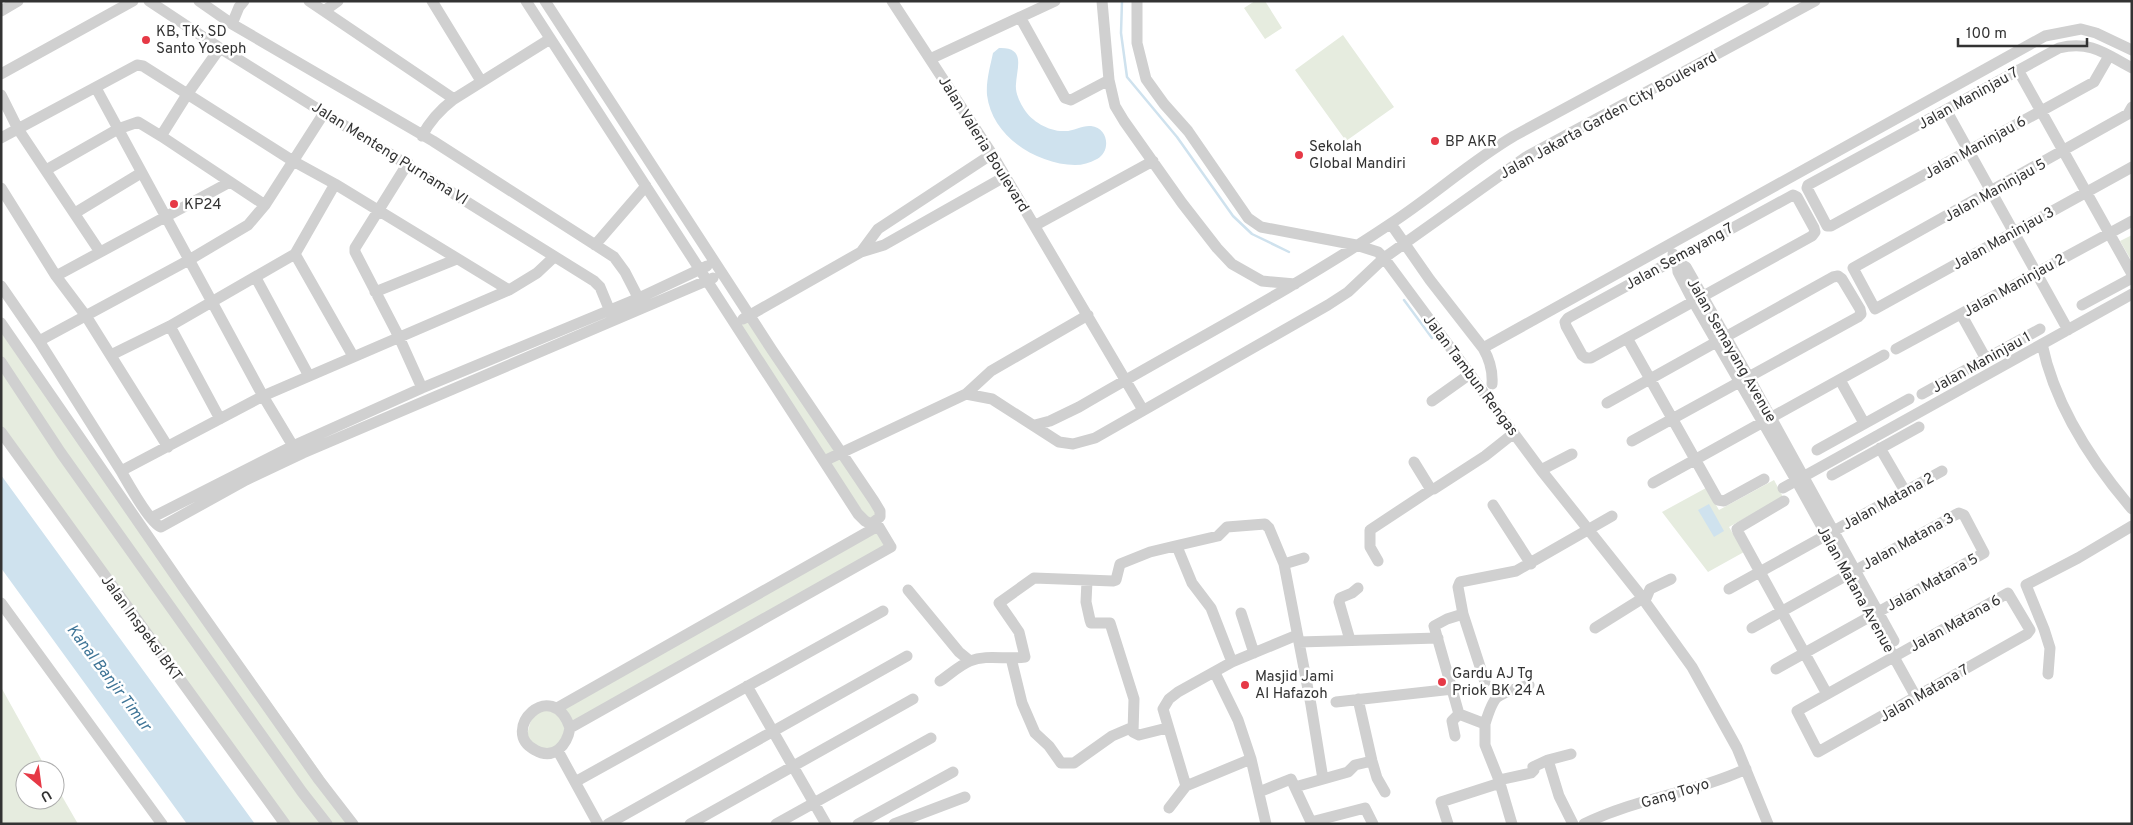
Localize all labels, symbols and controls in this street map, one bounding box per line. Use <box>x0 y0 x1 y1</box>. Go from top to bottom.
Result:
scale bar <box>1958 15 2087 47</box>
place label: KB, TK, SD Santo Yoseph <box>156 23 247 59</box>
text: 100 m <box>1966 25 2007 44</box>
marker: KB, TK, SD Santo Yoseph <box>140 34 152 46</box>
street label: Jalan Jakarta Garden City Boulevard <box>1497 48 1721 184</box>
street label: Jalan Maninjau 7 <box>1915 64 2022 135</box>
street label: Jalan Valeria Boulevard <box>933 73 1032 216</box>
street label: Jalan Menteng Purnama VI <box>308 98 471 210</box>
street label: Jalan Maninjau 6 <box>1921 112 2030 184</box>
place label: BP AKR <box>1445 133 1497 152</box>
marker: BP AKR <box>1429 135 1441 147</box>
place label: Sekolah Global Mandiri <box>1309 138 1406 174</box>
marker: Sekolah Global Mandiri <box>1293 149 1305 161</box>
street label: Jalan Maninjau 5 <box>1941 155 2050 227</box>
place label: KP24 <box>184 196 222 215</box>
marker: KP24 <box>168 198 180 210</box>
street label: Jalan Maninjau 3 <box>1949 203 2058 275</box>
street label: Jalan Semayang 7 <box>1622 220 1737 295</box>
street label: Jalan Maninjau 2 <box>1960 250 2069 322</box>
street label: Jalan Semayang Avenue <box>1682 275 1780 426</box>
street label: Jalan Tambun Rengas <box>1418 312 1522 440</box>
street label: Jalan Maninjau 1 <box>1929 328 2035 398</box>
street label: Jalan Matana 2 <box>1839 469 1938 535</box>
street label: Jalan Matana 3 <box>1860 509 1958 575</box>
street label: Jalan Matana Avenue <box>1812 523 1898 657</box>
street label: Jalan Matana 5 <box>1883 550 1982 616</box>
street label: Jalan Inspeksi BKT <box>96 572 186 686</box>
street label: Jalan Matana 6 <box>1907 591 2005 657</box>
water label: Kanal Banjir Timur <box>62 621 156 737</box>
street label: Jalan Matana 7 <box>1877 661 1973 728</box>
place label: Gardu AJ Tg Priok BK 24 A <box>1452 665 1546 701</box>
place label: Masjid Jami Al Hafazoh <box>1255 668 1334 704</box>
marker: Gardu AJ Tg Priok BK 24 A <box>1436 676 1448 688</box>
marker: Masjid Jami Al Hafazoh <box>1239 679 1251 691</box>
north arrow <box>15 760 65 810</box>
street label: Gang Toyo <box>1639 775 1712 814</box>
text: U <box>37 785 54 805</box>

